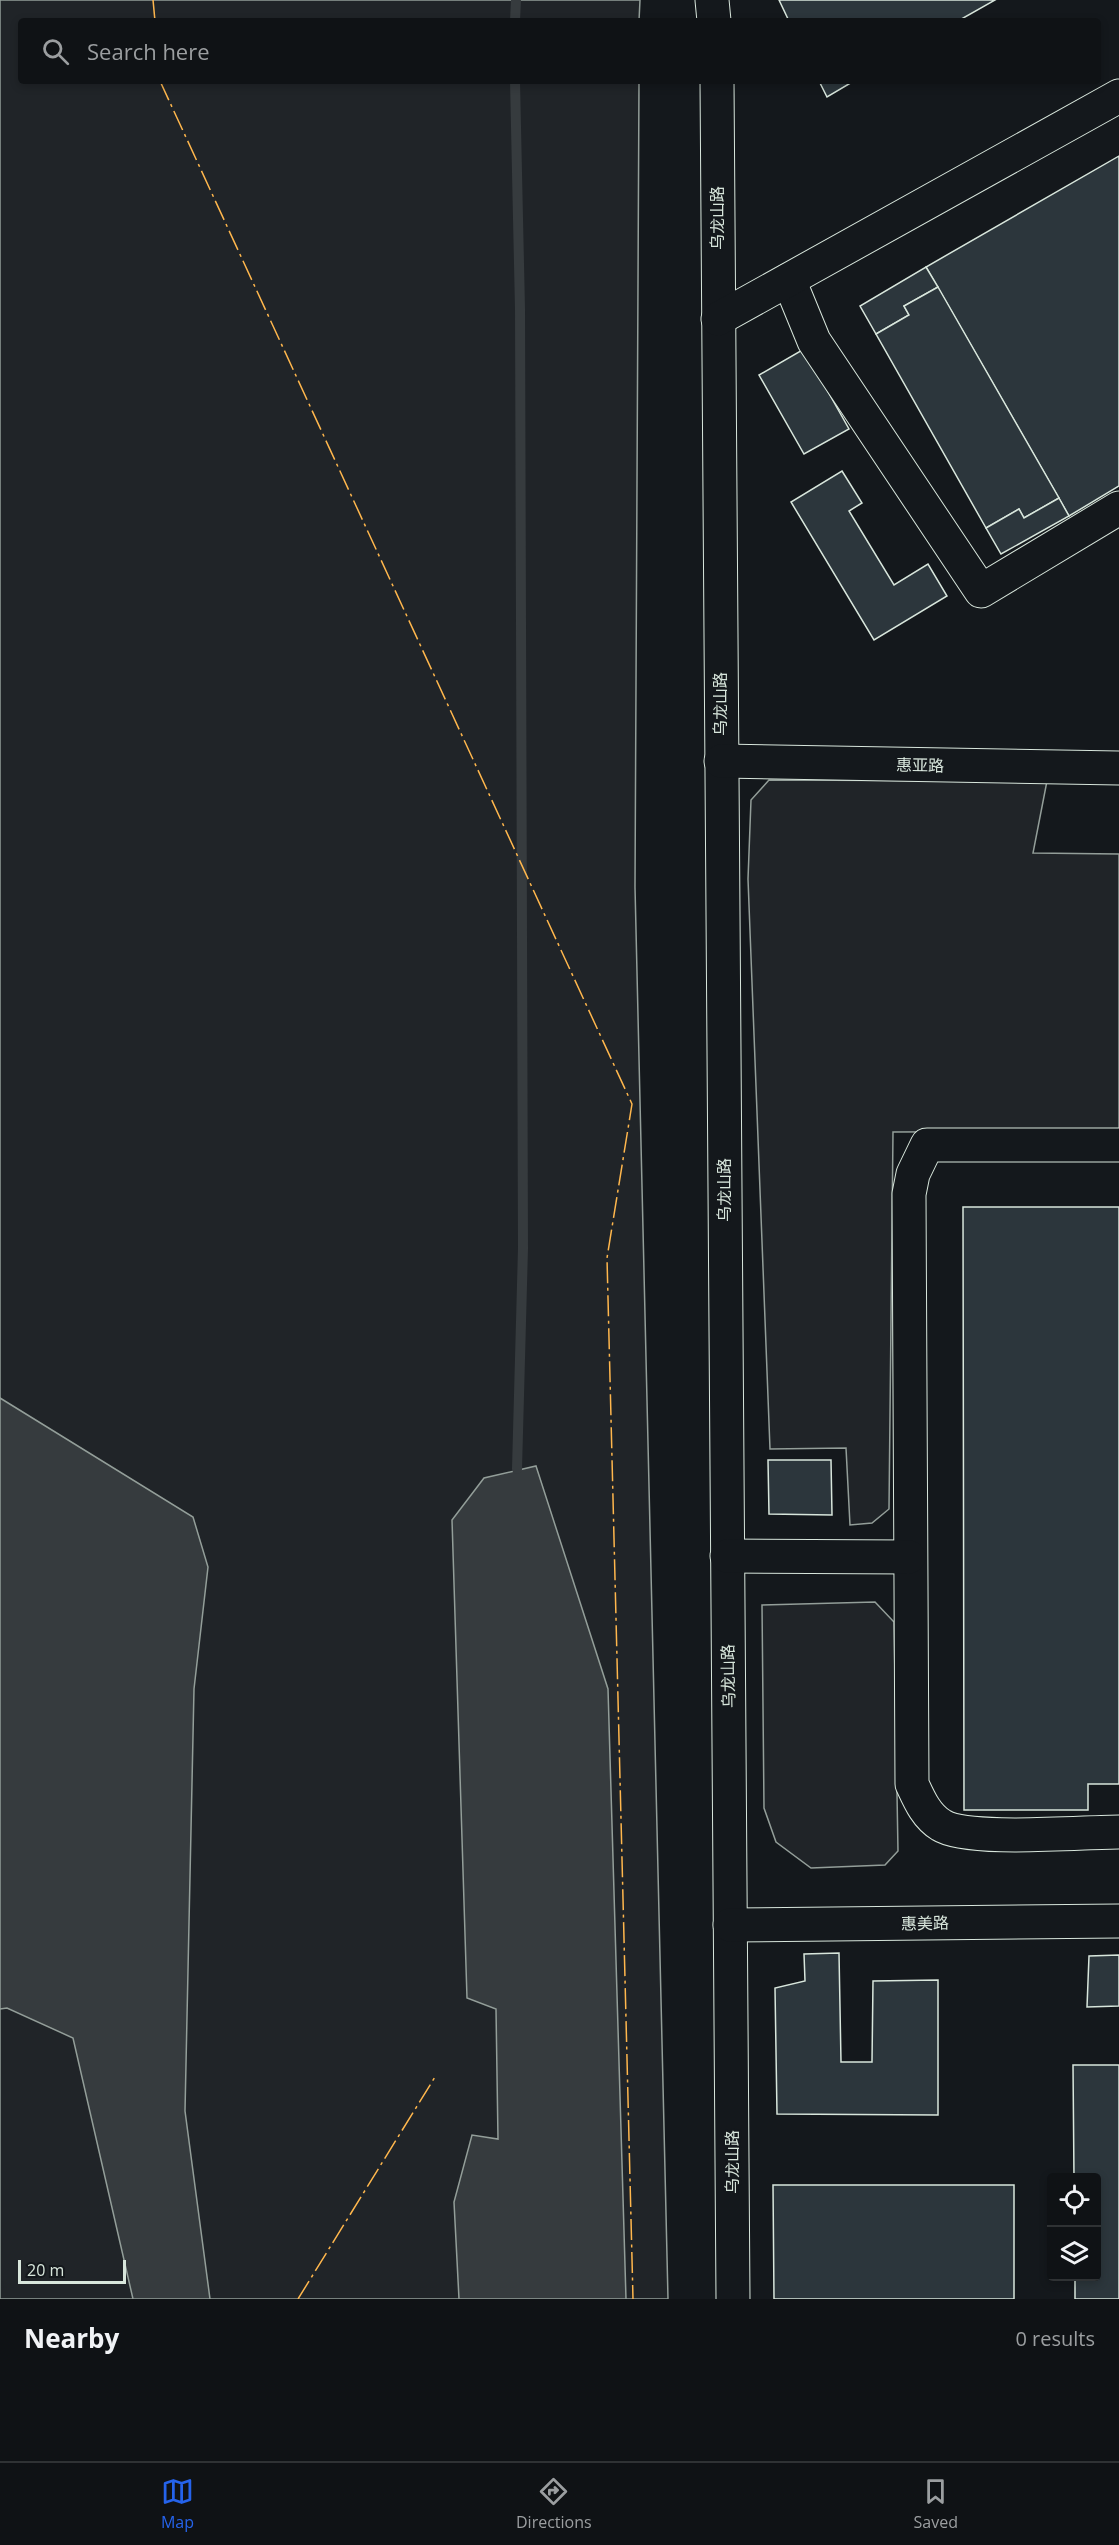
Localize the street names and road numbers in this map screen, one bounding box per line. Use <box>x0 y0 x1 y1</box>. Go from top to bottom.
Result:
street label: 乌龙山路 <box>706 186 728 250</box>
street label: 乌龙山路 <box>709 672 731 736</box>
street label: 惠亚路 <box>896 754 944 776</box>
street label: 乌龙山路 <box>713 1158 735 1222</box>
street label: 乌龙山路 <box>716 1644 740 1708</box>
street label: 惠美路 <box>901 1912 949 1934</box>
street label: 乌龙山路 <box>721 2130 743 2194</box>

